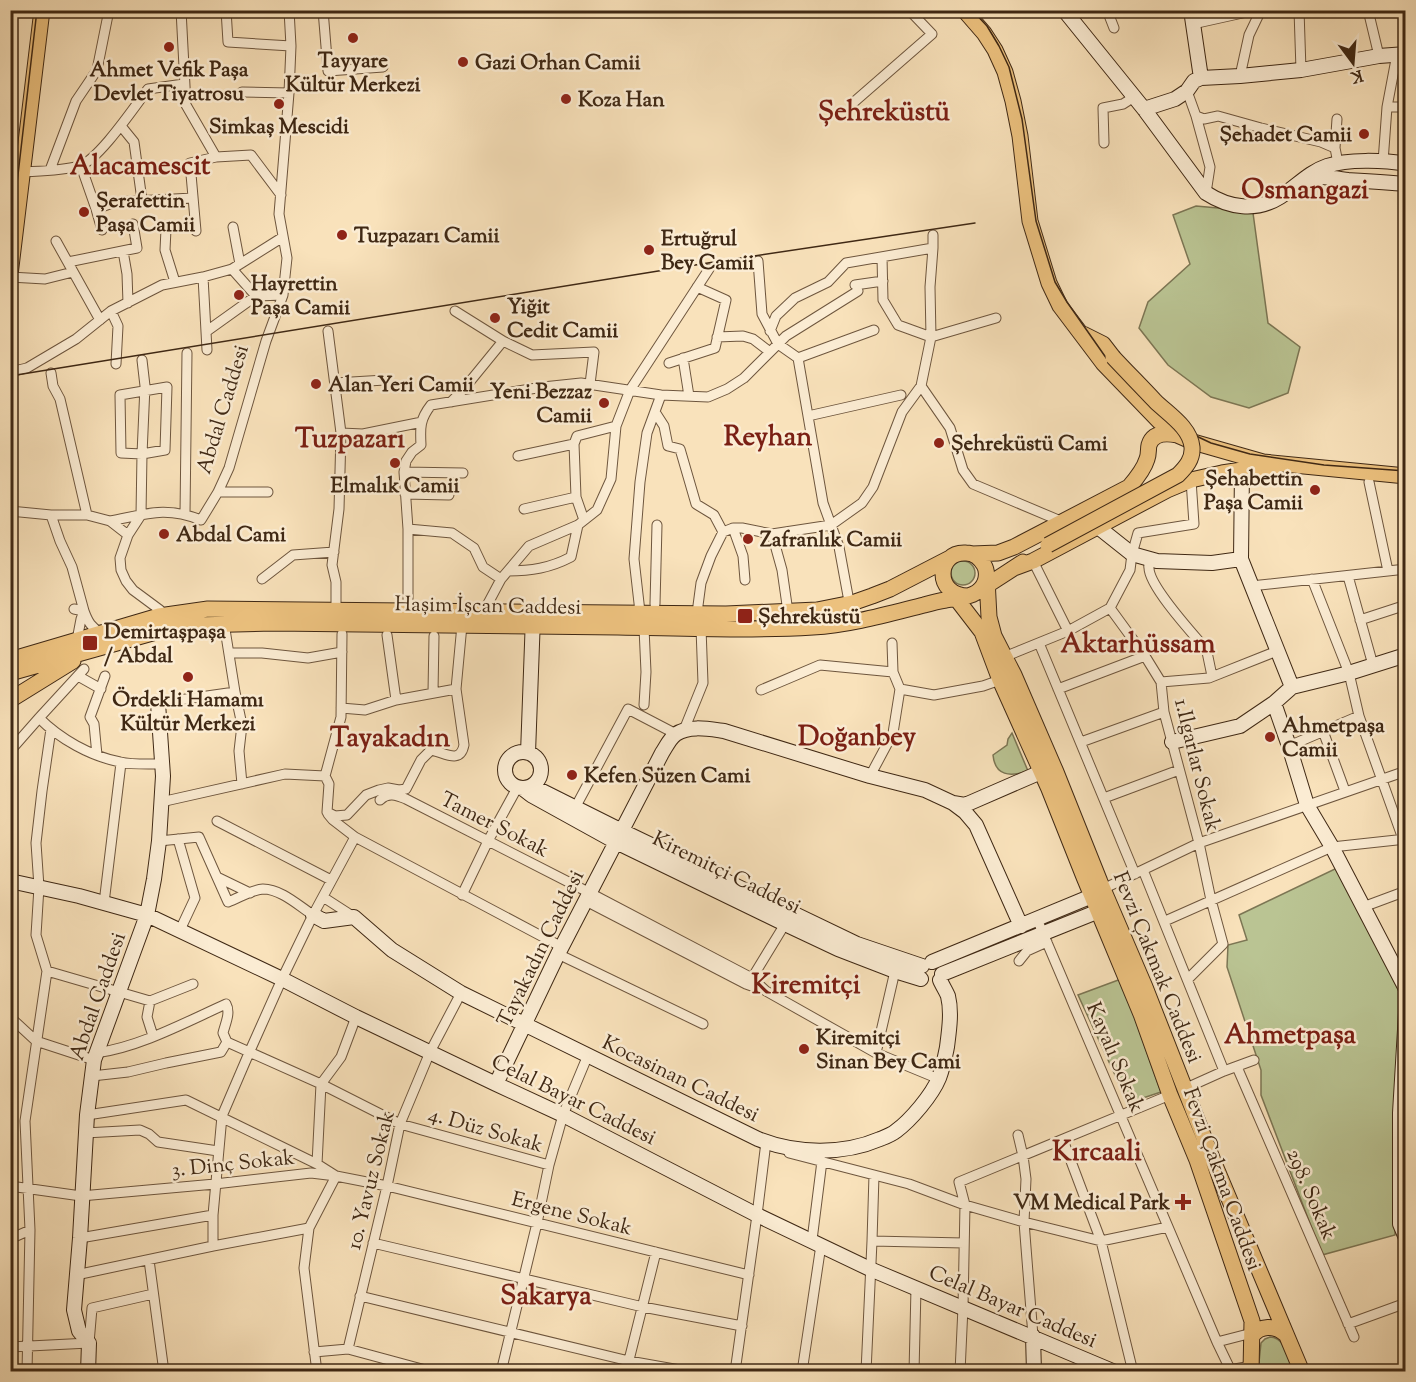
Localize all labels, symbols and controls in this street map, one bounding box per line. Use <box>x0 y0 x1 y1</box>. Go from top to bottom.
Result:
marker: Tayyare Kültür Merkezi <box>346 31 360 45</box>
north arrow <box>1323 33 1383 93</box>
marker: Ahmet Vefik Paşa Devlet Tiyatrosu <box>162 40 176 54</box>
place label: Tayyare Kültür Merkezi <box>285 47 421 101</box>
place label: Gazi Orhan Camii <box>475 49 640 79</box>
marker: Gazi Orhan Camii <box>456 55 470 69</box>
place label: Ahmet Vefik Paşa Devlet Tiyatrosu <box>89 56 249 110</box>
text: K <box>1347 62 1365 88</box>
place label: Koza Han <box>578 86 665 116</box>
marker: Koza Han <box>559 92 573 106</box>
district label: Şehreküstü <box>818 94 950 133</box>
marker: Simkaş Mescidi <box>272 97 286 111</box>
place label: Simkaş Mescidi <box>209 113 349 143</box>
place label: Şehadet Camii <box>1219 121 1352 151</box>
marker: Şehadet Camii <box>1357 127 1371 141</box>
district label: Alacamescit <box>70 148 211 187</box>
district label: Osmangazi <box>1241 172 1369 211</box>
place label: Şerafettin Paşa Camii <box>96 187 195 241</box>
marker: Şerafettin Paşa Camii <box>77 205 91 219</box>
place label: Tuzpazarı Camii <box>354 222 500 252</box>
place label: Ertuğrul Bey Camii <box>661 225 754 279</box>
marker: Tuzpazarı Camii <box>335 228 349 242</box>
marker: Ertuğrul Bey Camii <box>642 243 656 257</box>
place label: Hayrettin Paşa Camii <box>251 270 350 324</box>
marker: Hayrettin Paşa Camii <box>232 288 246 302</box>
place label: Yiğit Cedit Camii <box>507 293 618 347</box>
marker: Yiğit Cedit Camii <box>488 311 502 325</box>
street label: Abdal Caddesi <box>190 341 258 478</box>
place label: Alan Yeri Camii <box>328 371 474 401</box>
marker: Alan Yeri Camii <box>309 377 323 391</box>
place label: Yeni Bezzaz Camii <box>490 378 592 432</box>
marker: Yeni Bezzaz Camii <box>597 396 611 410</box>
district label: Reyhan <box>724 419 812 458</box>
district label: Tuzpazarı <box>295 421 405 460</box>
place label: Şehreküstü Cami <box>951 430 1108 460</box>
marker: Şehreküstü Cami <box>932 436 946 450</box>
marker: Elmalık Camii <box>388 456 402 470</box>
place label: Şehabettin Paşa Camii <box>1204 465 1304 519</box>
place label: Elmalık Camii <box>331 472 459 502</box>
marker: Şehabettin Paşa Camii <box>1308 483 1322 497</box>
place label: Abdal Cami <box>176 521 286 551</box>
place label: Zafranlık Camii <box>760 526 902 556</box>
marker: Abdal Cami <box>157 527 171 541</box>
marker: Zafranlık Camii <box>741 532 755 546</box>
street label: Haşim İşcan Caddesi <box>394 590 582 624</box>
place label: Şehreküstü <box>758 603 861 633</box>
marker: Şehreküstü <box>736 607 754 625</box>
place label: Demirtaşpaşa / Abdal <box>104 618 226 672</box>
district label: Aktarhüssam <box>1061 626 1216 665</box>
marker: Demirtaşpaşa / Abdal <box>81 634 99 652</box>
marker: Ördekli Hamamı Kültür Merkezi <box>181 670 195 684</box>
place label: Ördekli Hamamı Kültür Merkezi <box>112 686 264 740</box>
street label: 1.Ilgarlar Sokak <box>1165 696 1227 836</box>
place label: Ahmetpaşa Camii <box>1282 712 1385 766</box>
district label: Doğanbey <box>798 719 916 758</box>
district label: Tayakadın <box>330 720 450 759</box>
marker: Ahmetpaşa Camii <box>1263 730 1277 744</box>
place label: Kefen Süzen Cami <box>584 762 750 792</box>
marker: Kefen Süzen Cami <box>565 768 579 782</box>
street label: Tamer Sokak <box>435 786 554 866</box>
street label: Kiremitçi Caddesi <box>647 825 806 923</box>
street label: Tayakadın Caddesi <box>491 865 593 1032</box>
street label: Fevzi Çakmak Caddesi <box>1104 867 1208 1068</box>
street label: Abdal Caddesi <box>63 929 135 1065</box>
district label: Kiremitçi <box>752 967 861 1006</box>
street label: Kayalı Sokak <box>1077 998 1151 1118</box>
district label: Ahmetpaşa <box>1224 1017 1357 1056</box>
place label: Kiremitçi Sinan Bey Cami <box>816 1024 961 1078</box>
street label: Kocasinan Caddesi <box>596 1029 764 1131</box>
marker: Kiremitçi Sinan Bey Cami <box>797 1042 811 1056</box>
street label: Celal Bayar Caddesi <box>486 1048 661 1154</box>
street label: Fevzi Çakma Caddesi <box>1174 1084 1268 1275</box>
street label: 4. Düz Sokak <box>425 1100 547 1162</box>
street label: 10. Yavuz Sokak <box>340 1107 404 1253</box>
district label: Kırcaali <box>1052 1134 1142 1173</box>
street label: 3. Dinç Sokak <box>170 1144 297 1186</box>
street label: 298. Sokak <box>1277 1144 1343 1246</box>
street label: Ergene Sokak <box>508 1185 636 1245</box>
place label: VM Medical Park <box>1013 1189 1171 1219</box>
marker: VM Medical Park <box>1174 1193 1192 1211</box>
street label: Celal Bayar Caddesi <box>923 1259 1101 1357</box>
district label: Sakarya <box>500 1278 592 1317</box>

